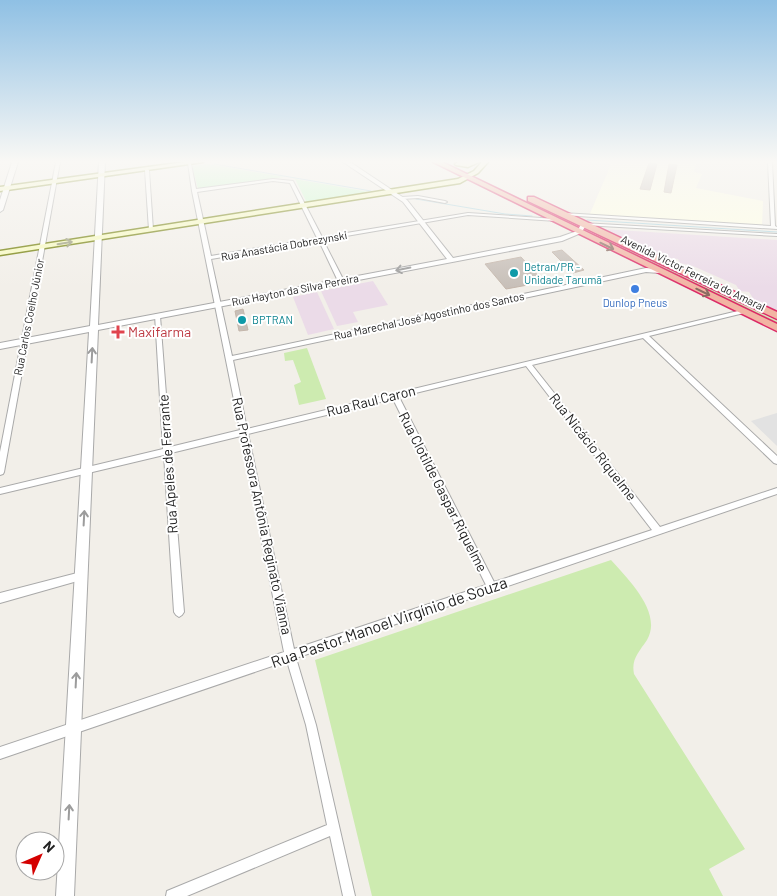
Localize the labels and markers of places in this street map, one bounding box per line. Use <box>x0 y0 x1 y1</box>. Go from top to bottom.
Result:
place label: Detran/PR - Unidade Tarumã <box>524 260 602 286</box>
marker: Detran/PR - Unidade Tarumã <box>508 267 520 279</box>
marker: Dunlop Pneus <box>629 283 641 295</box>
place label: Dunlop Pneus <box>603 296 667 309</box>
place label: BPTRAN <box>252 313 293 326</box>
marker: BPTRAN <box>236 314 248 326</box>
place label: Maxifarma <box>128 323 191 340</box>
marker: Maxifarma <box>112 326 124 338</box>

